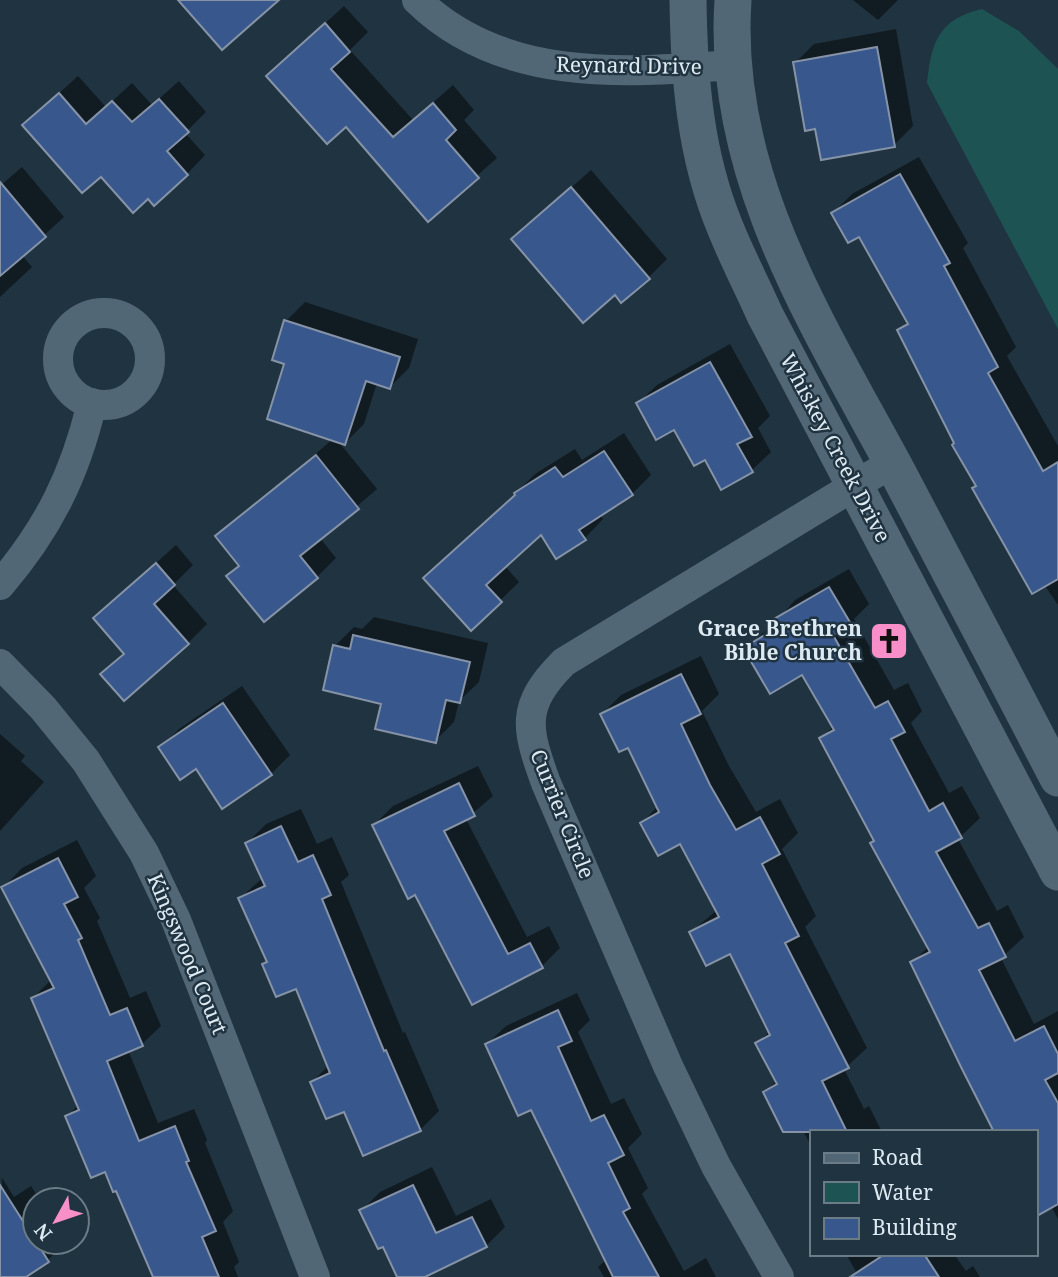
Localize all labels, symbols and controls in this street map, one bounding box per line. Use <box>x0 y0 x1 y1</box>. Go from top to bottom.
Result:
street label: Reynard Drive <box>556 50 702 80</box>
street label: Whiskey Creek Drive <box>774 348 898 547</box>
place label: Grace Brethren Bible Church <box>698 614 862 666</box>
church icon: Grace Brethren Bible Church <box>868 620 910 662</box>
street label: Currier Circle <box>524 745 602 882</box>
street label: Kingswood Court <box>141 869 234 1038</box>
legend <box>810 1130 1037 1256</box>
text: Road <box>872 1143 923 1171</box>
text: Water <box>872 1178 933 1206</box>
north arrow <box>21 1186 91 1256</box>
text: Building <box>872 1213 957 1241</box>
text: N <box>28 1218 58 1246</box>

